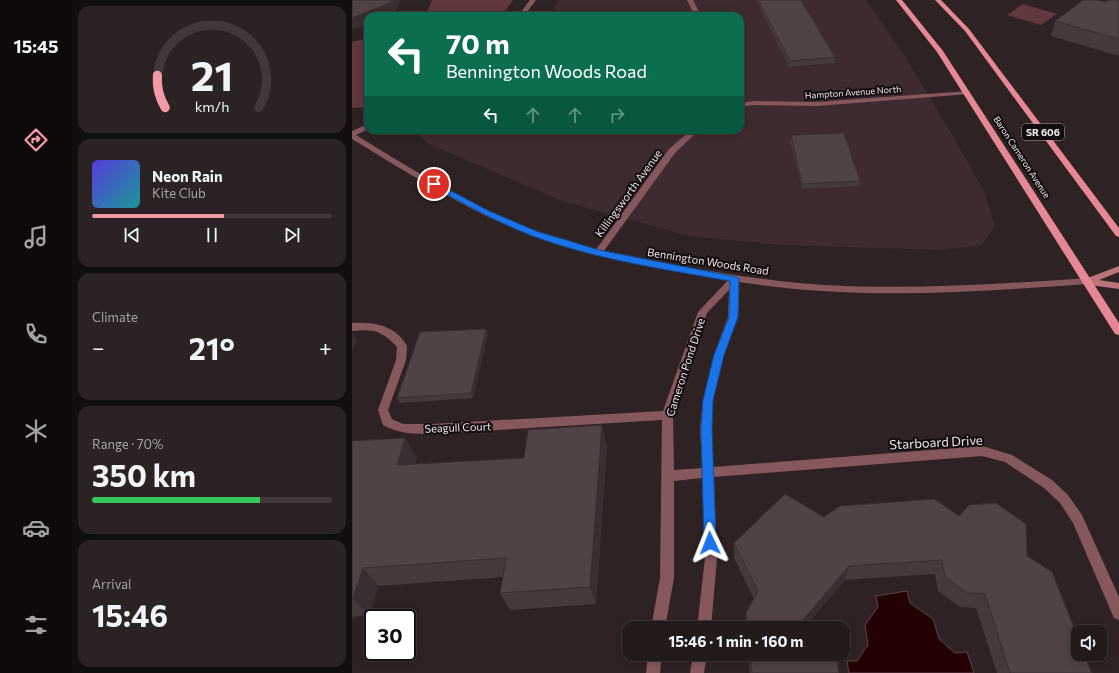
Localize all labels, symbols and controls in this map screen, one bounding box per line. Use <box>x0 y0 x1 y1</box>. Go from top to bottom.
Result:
text: 70 m <box>446 26 510 60</box>
icon: left <box>380 28 432 80</box>
text: 15:45 <box>14 35 58 57</box>
text: 21 <box>191 49 233 100</box>
text: Bennington Woods Road <box>446 60 647 82</box>
street label: Hampton Avenue North <box>804 83 902 101</box>
text: km/h <box>195 96 229 114</box>
icon: left <box>480 104 502 126</box>
icon: ahead <box>522 104 544 126</box>
icon: ahead <box>564 104 586 126</box>
icon: right <box>606 104 628 126</box>
street label: Baron Cameron Avenue <box>991 114 1053 200</box>
road number: SR 606 <box>1022 124 1064 140</box>
icon: directions <box>22 126 50 154</box>
street label: Killingsworth Avenue <box>592 147 664 239</box>
text: Neon Rain <box>152 167 223 185</box>
pin <box>417 167 451 201</box>
icon: arrive <box>423 173 445 195</box>
text: Kite Club <box>152 185 206 201</box>
icon: music <box>22 223 50 251</box>
icon: previous <box>121 224 143 246</box>
icon: pause <box>201 224 223 246</box>
icon: next <box>281 224 303 246</box>
street label: Bennington Woods Road <box>646 245 770 277</box>
text: Climate <box>92 309 138 325</box>
street label: Cameron Pond Drive <box>663 316 707 418</box>
icon: phone <box>22 320 50 348</box>
text: 21° <box>189 329 235 366</box>
text: − <box>92 334 105 361</box>
text: + <box>319 334 332 361</box>
icon: climate <box>22 417 50 445</box>
street label: Seagull Court <box>424 419 492 435</box>
street label: Starboard Drive <box>889 432 983 452</box>
text: Range · 70% <box>92 436 164 452</box>
text: 350 km <box>92 456 196 493</box>
icon: car <box>22 514 50 542</box>
position arrow <box>689 522 731 564</box>
text: Arrival <box>92 576 131 592</box>
text: 15:46 <box>92 596 168 633</box>
speed limit sign: 30 <box>364 609 416 661</box>
icon: filters <box>22 611 50 639</box>
map controls <box>1071 625 1107 661</box>
button: sound <box>1071 625 1107 661</box>
text: 15:46 · 1 min · 160 m <box>669 632 803 650</box>

